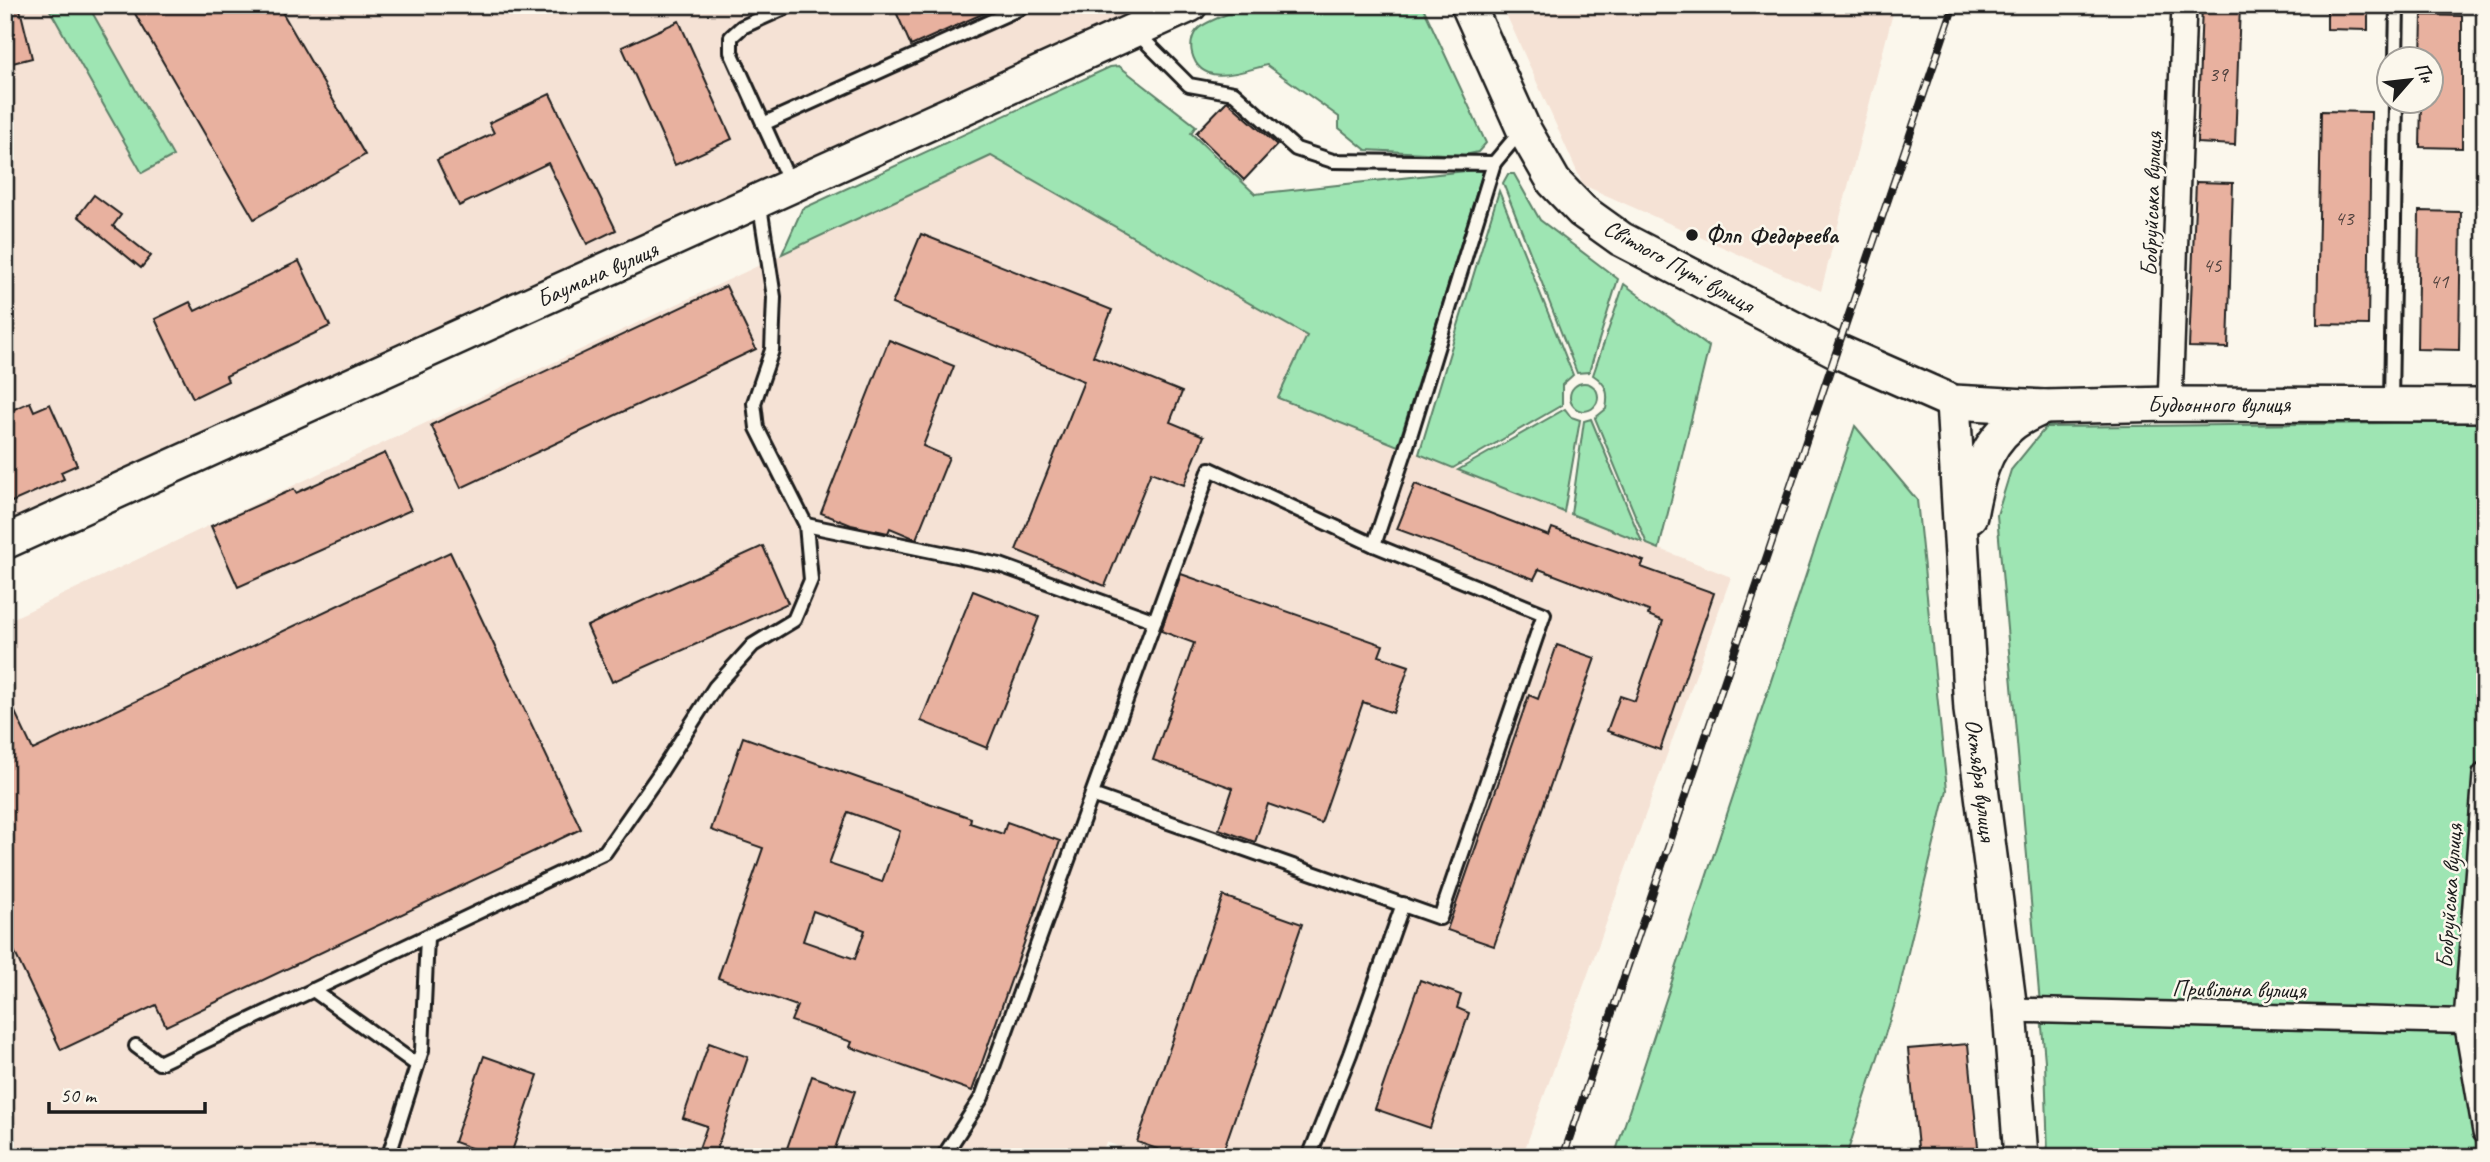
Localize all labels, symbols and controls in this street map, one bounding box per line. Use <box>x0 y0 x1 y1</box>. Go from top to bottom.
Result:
north arrow <box>2374 46 2444 116</box>
text: Пн <box>2409 58 2440 88</box>
house number: 39 <box>2209 61 2229 87</box>
street label: Бобруйська вулиця <box>2133 130 2169 277</box>
house number: 43 <box>2335 205 2355 231</box>
street label: Світлого Путі вулиця <box>1598 212 1761 321</box>
place label: Флп Федореева <box>1706 220 1840 250</box>
marker: Флп Федореева <box>1684 227 1700 243</box>
street label: Баумана вулиця <box>532 233 663 314</box>
house number: 45 <box>2203 252 2223 278</box>
house number: 41 <box>2430 268 2450 294</box>
street label: Будьонного вулиця <box>2148 389 2292 419</box>
street label: Октября вулиця <box>1959 717 2004 844</box>
street label: Бобруйська вулиця <box>2429 821 2469 969</box>
street label: Привільна вулиця <box>2172 973 2308 1005</box>
scale bar <box>49 1071 205 1115</box>
text: 50 m <box>60 1082 98 1108</box>

